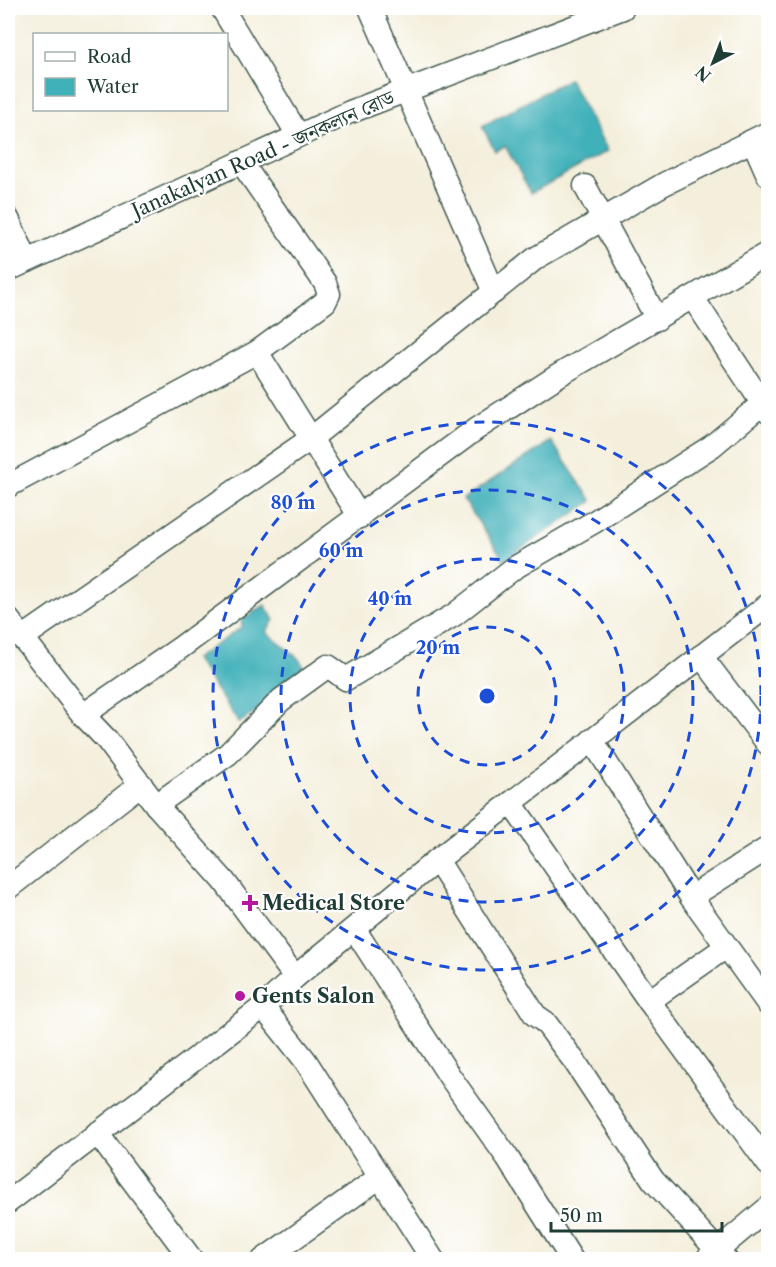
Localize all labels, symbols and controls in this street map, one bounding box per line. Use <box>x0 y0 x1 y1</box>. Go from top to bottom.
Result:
legend <box>33 33 228 111</box>
north arrow <box>683 33 743 93</box>
text: Road <box>87 46 132 68</box>
text: N <box>691 62 715 86</box>
text: Water <box>86 76 139 98</box>
street label: Janakalyan Road - জনকল্যন রোড <box>125 85 399 224</box>
text: 80 m <box>270 492 316 514</box>
text: 60 m <box>319 540 363 562</box>
text: 40 m <box>368 588 412 610</box>
text: 20 m <box>416 637 460 659</box>
centre of rings <box>477 686 497 706</box>
place label: Medical Store <box>262 891 405 915</box>
marker: Medical Store <box>243 896 257 910</box>
place label: Gents Salon <box>252 984 375 1008</box>
marker: Gents Salon <box>233 989 247 1003</box>
scale bar <box>551 1195 722 1233</box>
text: 50 m <box>560 1205 603 1227</box>

